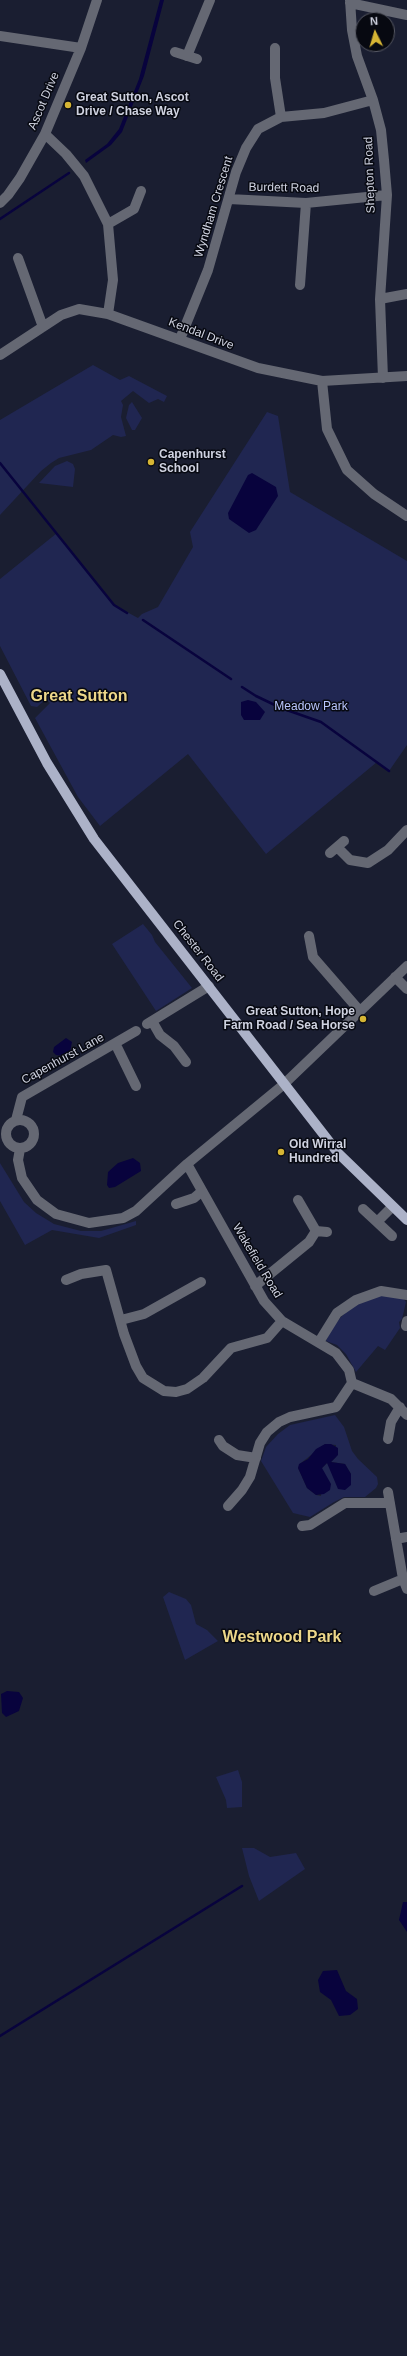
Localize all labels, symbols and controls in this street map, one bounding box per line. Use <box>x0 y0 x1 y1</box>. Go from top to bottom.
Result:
north arrow <box>355 12 395 52</box>
text: N <box>370 15 379 27</box>
street label: Ascot Drive <box>25 70 63 132</box>
place label: Great Sutton, Ascot Drive / Chase Way <box>76 91 189 119</box>
marker: Great Sutton, Ascot Drive / Chase Way <box>63 100 73 110</box>
street label: Shepton Road <box>361 136 379 214</box>
street label: Wyndham Crescent <box>192 155 236 259</box>
street label: Burdett Road <box>249 180 319 196</box>
street label: Kendal Drive <box>166 315 236 353</box>
place label: Capenhurst School <box>159 448 226 476</box>
marker: Capenhurst School <box>146 457 156 467</box>
district label: Great Sutton <box>31 687 127 707</box>
park label: Meadow Park <box>274 700 348 714</box>
street label: Chester Road <box>170 917 226 985</box>
place label: Great Sutton, Hope Farm Road / Sea Horse <box>224 1005 355 1033</box>
marker: Great Sutton, Hope Farm Road / Sea Horse <box>358 1014 368 1024</box>
street label: Capenhurst Lane <box>19 1030 107 1088</box>
place label: Old Wirral Hundred <box>289 1138 346 1166</box>
marker: Old Wirral Hundred <box>276 1147 286 1157</box>
street label: Wakefield Road <box>229 1221 285 1301</box>
district label: Westwood Park <box>223 1628 341 1648</box>

